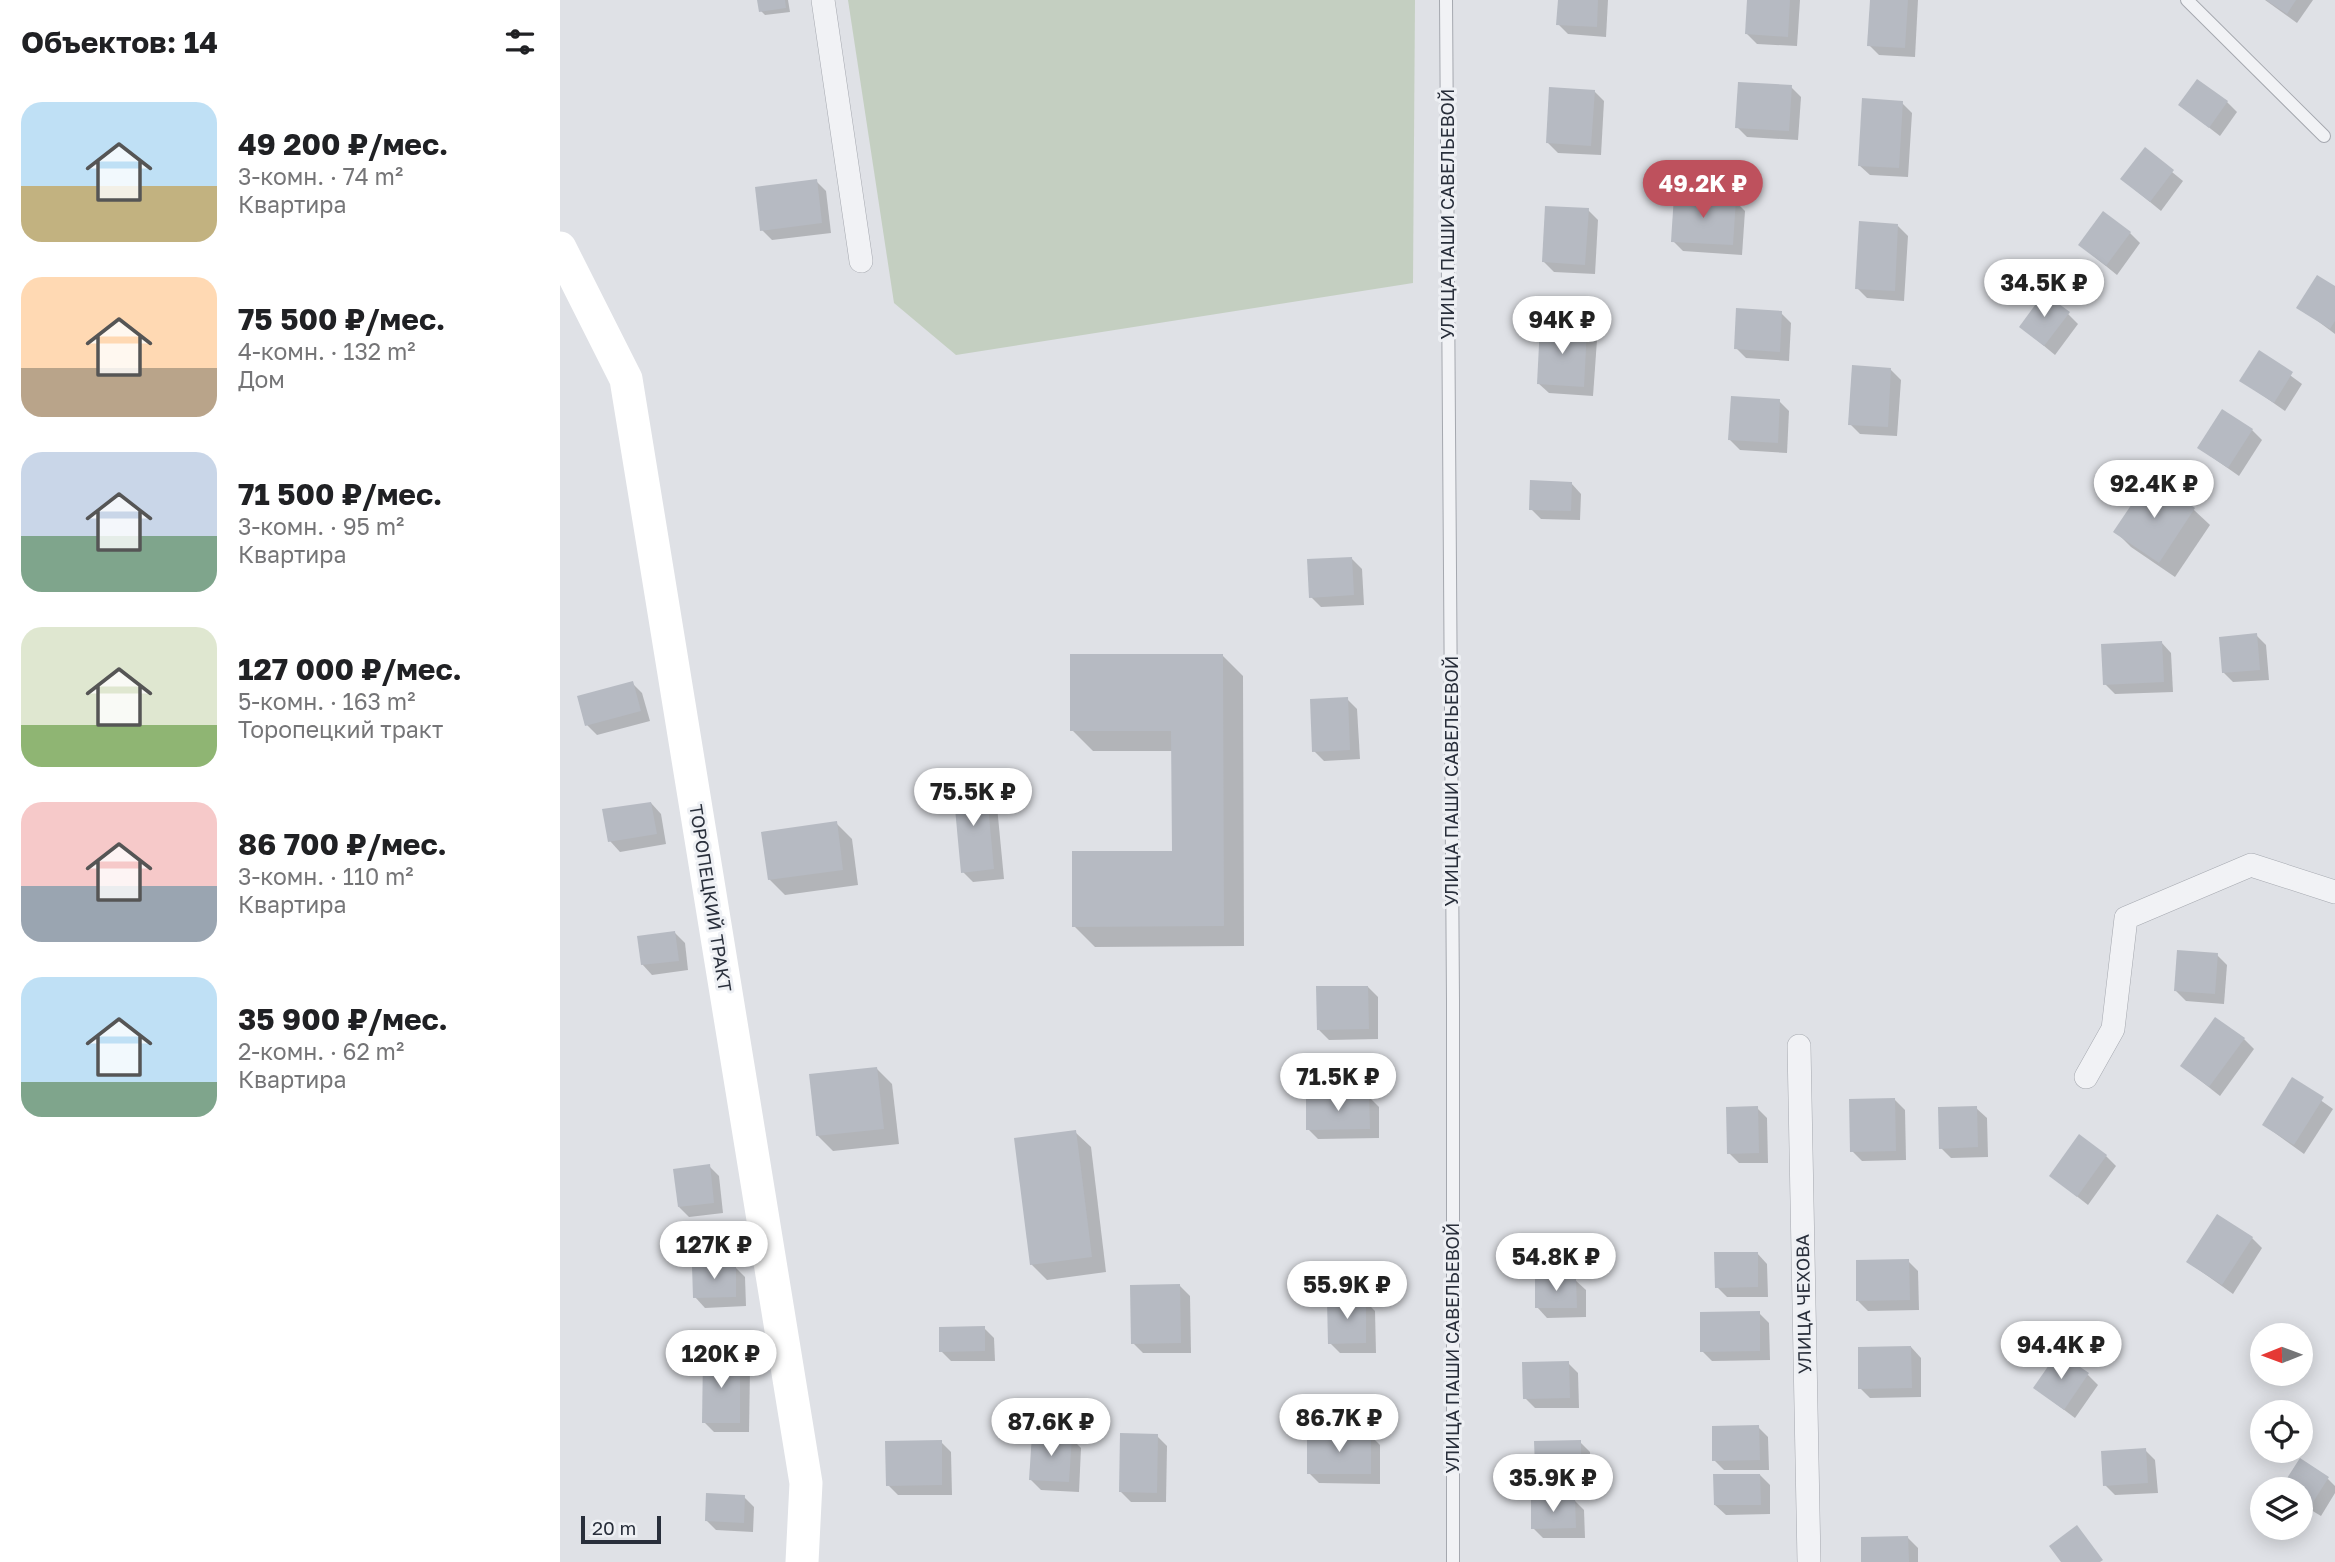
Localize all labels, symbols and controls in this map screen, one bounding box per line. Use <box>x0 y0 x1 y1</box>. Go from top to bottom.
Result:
icon: filters <box>501 23 539 61</box>
text: Объектов: 14 <box>21 24 218 60</box>
street label: УЛИЦА ПАШИ САВЕЛЬЕВОЙ <box>1436 88 1458 340</box>
text: 49 200 ₽/мес. <box>238 126 448 162</box>
icon: home <box>77 130 161 214</box>
pin: 49.2K ₽ <box>1638 160 1768 220</box>
text: 3-комн. · 74 m² <box>238 162 403 190</box>
text: 49.2K ₽ <box>1659 169 1747 197</box>
text: Квартира <box>238 190 346 218</box>
pin: 34.5K ₽ <box>1979 260 2109 319</box>
text: 34.5K ₽ <box>2000 268 2088 296</box>
pin: 94K ₽ <box>1513 296 1611 356</box>
text: 75 500 ₽/мес. <box>238 301 445 337</box>
icon: home <box>77 305 161 389</box>
text: 94K ₽ <box>1529 305 1595 333</box>
text: 4-комн. · 132 m² <box>238 337 416 365</box>
text: Дом <box>238 365 285 393</box>
pin: 92.4K ₽ <box>2089 461 2219 520</box>
text: 92.4K ₽ <box>2110 469 2198 497</box>
text: 71 500 ₽/мес. <box>238 476 442 512</box>
icon: home <box>77 480 161 564</box>
text: 3-комн. · 95 m² <box>238 512 404 540</box>
text: Квартира <box>238 540 346 568</box>
text: 127 000 ₽/мес. <box>238 651 462 687</box>
icon: home <box>77 655 161 739</box>
street label: УЛИЦА ПАШИ САВЕЛЬЕВОЙ <box>1440 655 1462 907</box>
text: 5-комн. · 163 m² <box>238 687 415 715</box>
text: Торопецкий тракт <box>238 715 443 743</box>
pin: 75.5K ₽ <box>908 768 1038 828</box>
text: 75.5K ₽ <box>930 777 1016 805</box>
street label: ТОРОПЕЦКИЙ ТРАКТ <box>685 803 737 993</box>
text: 86 700 ₽/мес. <box>238 826 447 862</box>
icon: home <box>77 830 161 914</box>
text: 3-комн. · 110 m² <box>238 862 414 890</box>
text: Квартира <box>238 890 346 918</box>
text: 35 900 ₽/мес. <box>238 1001 448 1037</box>
icon: home <box>77 1005 161 1089</box>
text: 2-комн. · 62 m² <box>238 1037 404 1065</box>
pin: 71.5K ₽ <box>1273 1054 1403 1113</box>
text: 71.5K ₽ <box>1296 1062 1380 1090</box>
text: Квартира <box>238 1065 346 1093</box>
pin: 127K ₽ <box>657 1222 771 1281</box>
street label: УЛИЦА ПАШИ САВЕЛЬЕВОЙ <box>1441 1222 1463 1474</box>
text: 127K ₽ <box>676 1230 752 1258</box>
pin: 54.8K ₽ <box>1491 1234 1621 1293</box>
street label: УЛИЦА ЧЕХОВА <box>1791 1234 1815 1374</box>
text: 54.8K ₽ <box>1512 1242 1600 1270</box>
pin: 55.9K ₽ <box>1282 1262 1412 1321</box>
text: 55.9K ₽ <box>1303 1270 1391 1298</box>
pin: 94.4K ₽ <box>1996 1322 2126 1381</box>
north arrow <box>2250 1323 2314 1386</box>
map controls <box>2250 1323 2313 1540</box>
pin: 120K ₽ <box>664 1330 778 1390</box>
text: 94.4K ₽ <box>2017 1330 2105 1358</box>
text: 120K ₽ <box>682 1339 760 1367</box>
pin: 86.7K ₽ <box>1274 1394 1404 1454</box>
pin: 87.6K ₽ <box>986 1398 1116 1458</box>
button: locate <box>2250 1400 2313 1463</box>
text: 86.7K ₽ <box>1295 1403 1383 1431</box>
text: 87.6K ₽ <box>1007 1407 1095 1435</box>
pin: 35.9K ₽ <box>1488 1454 1618 1514</box>
text: 35.9K ₽ <box>1509 1463 1597 1491</box>
button: layers <box>2250 1477 2313 1540</box>
scale bar <box>581 1513 662 1545</box>
text: 20 m <box>592 1516 636 1539</box>

